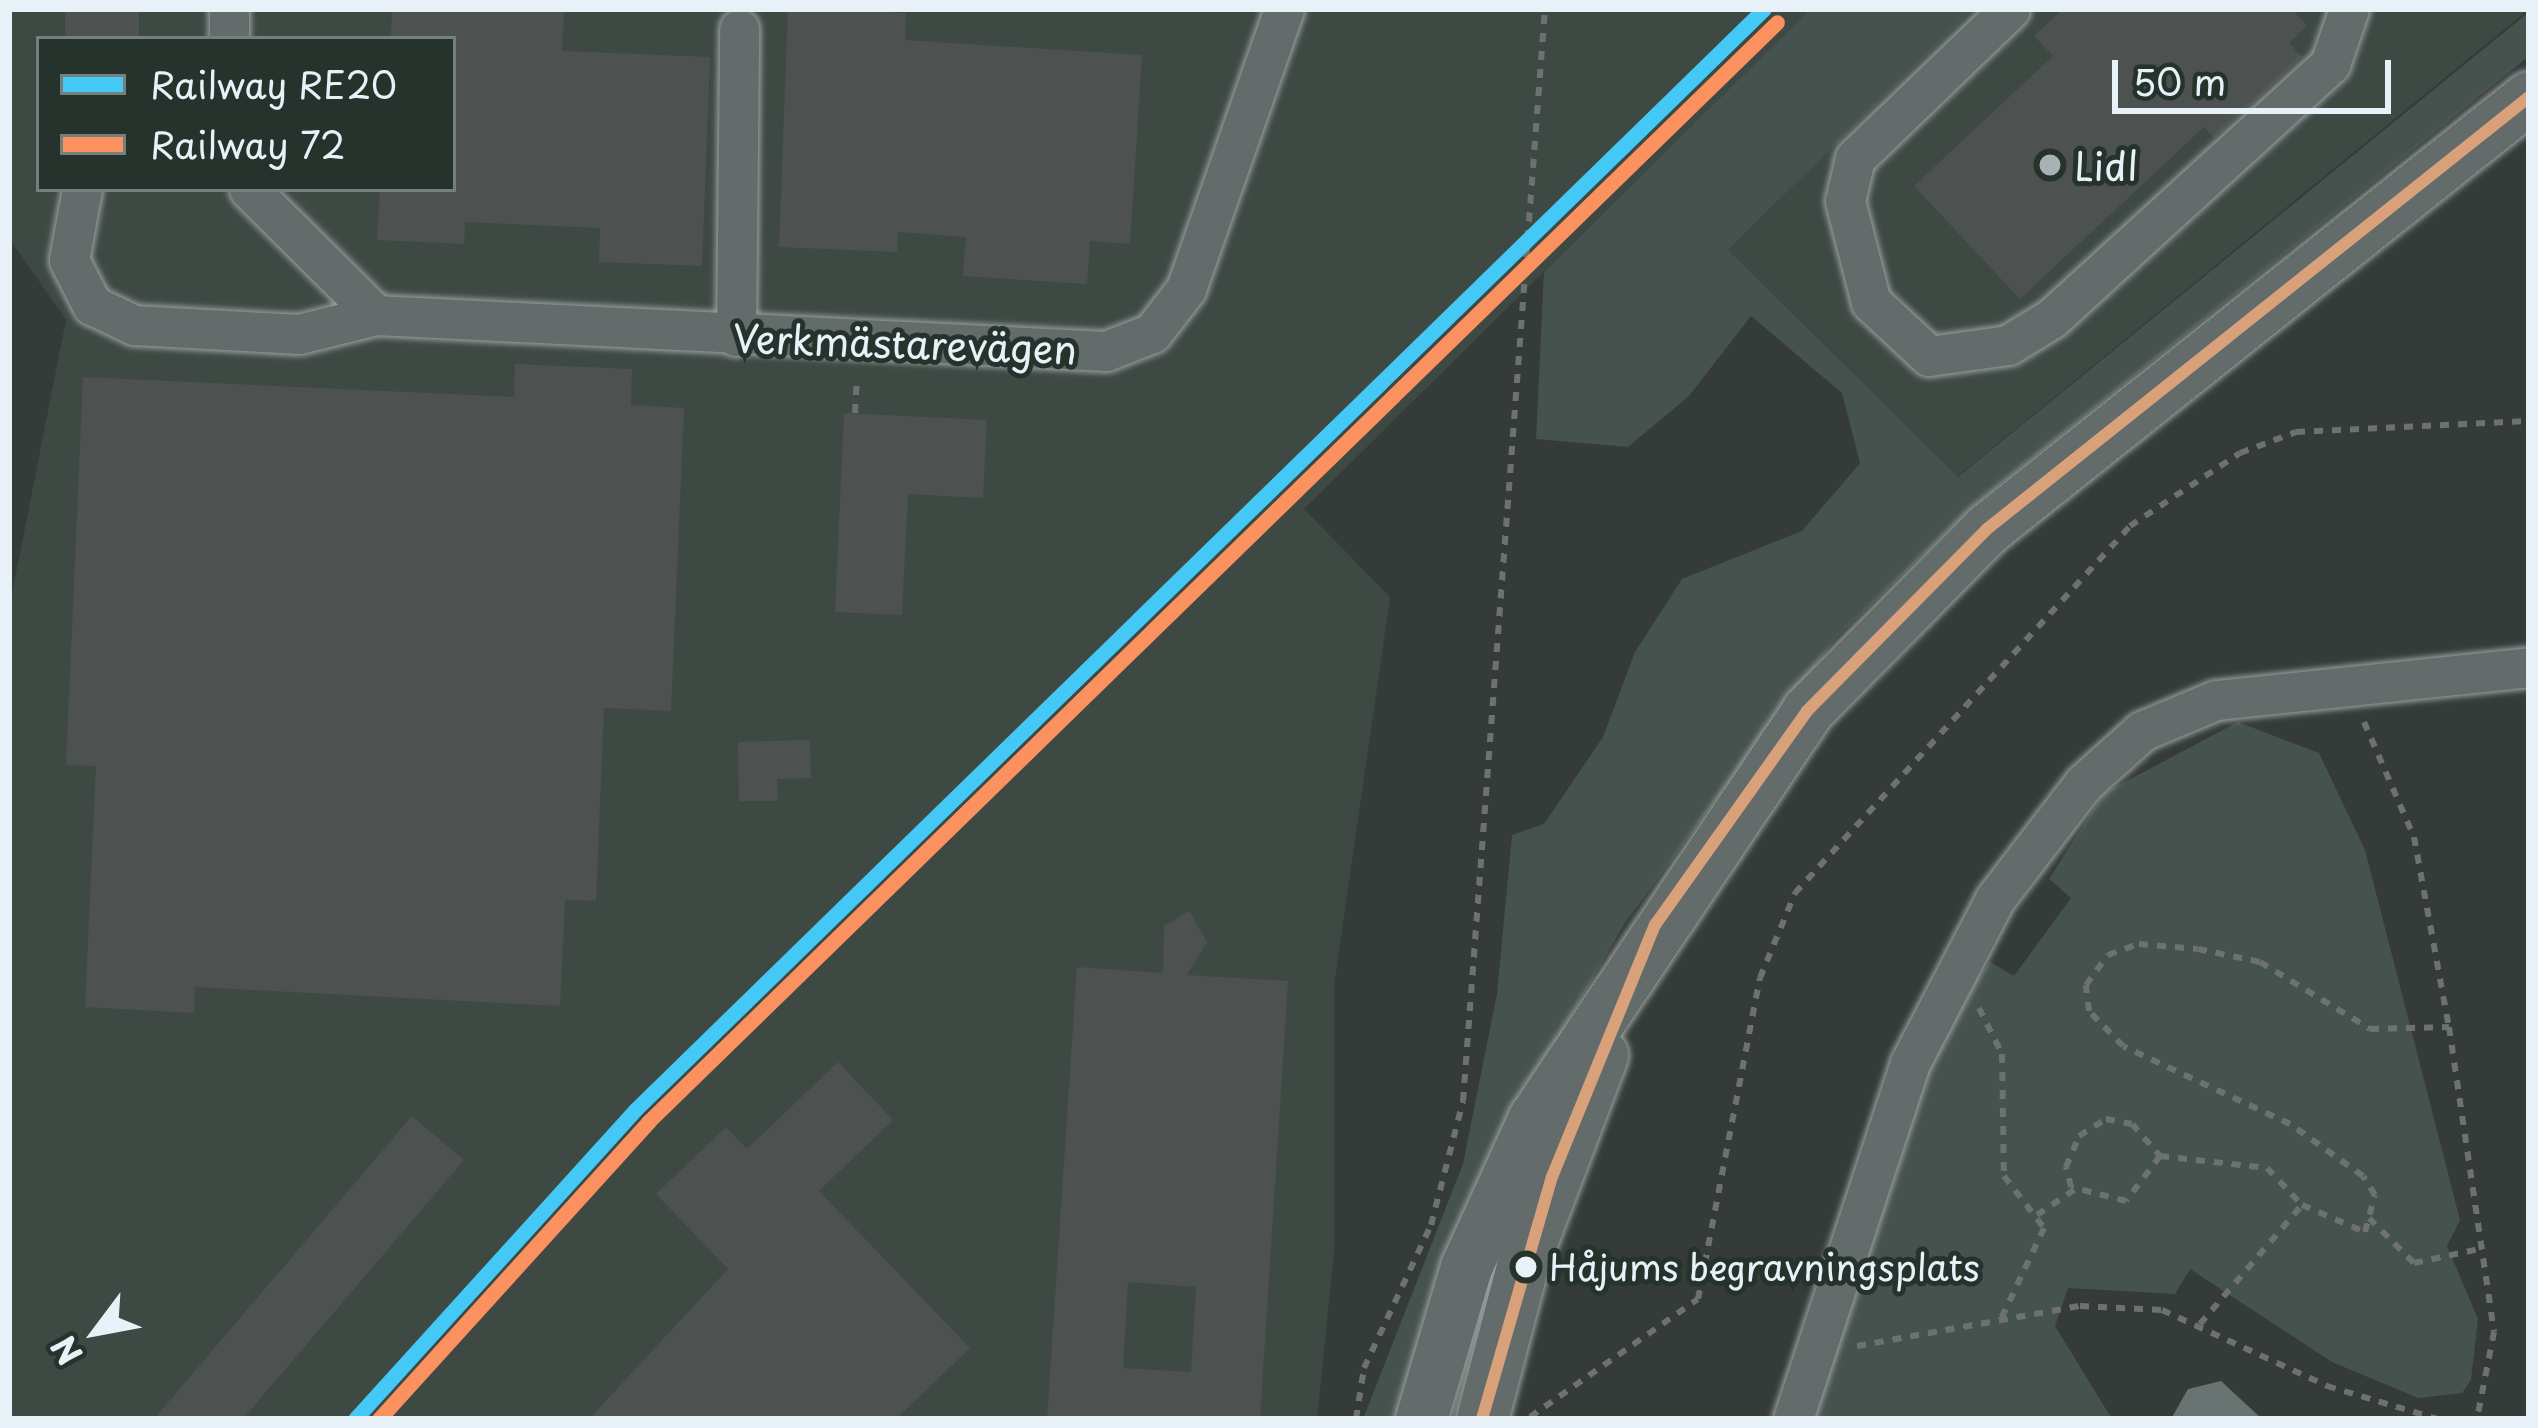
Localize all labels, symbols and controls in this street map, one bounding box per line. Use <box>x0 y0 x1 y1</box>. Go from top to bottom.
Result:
legend <box>36 36 456 192</box>
scale bar <box>2118 36 2397 110</box>
text: 50 m <box>2133 54 2226 108</box>
text: Railway RE20 <box>150 57 397 111</box>
text: Railway 72 <box>150 117 345 171</box>
place label: Lidl <box>2074 142 2138 188</box>
marker: Lidl <box>2037 152 2063 178</box>
street label: Verkmästarevägen <box>732 314 1078 372</box>
place label: Håjums begravningsplats <box>1549 1245 1984 1289</box>
marker: Håjums begravningsplats <box>1515 1256 1537 1278</box>
north arrow <box>36 1272 156 1392</box>
text: N <box>37 1327 94 1375</box>

